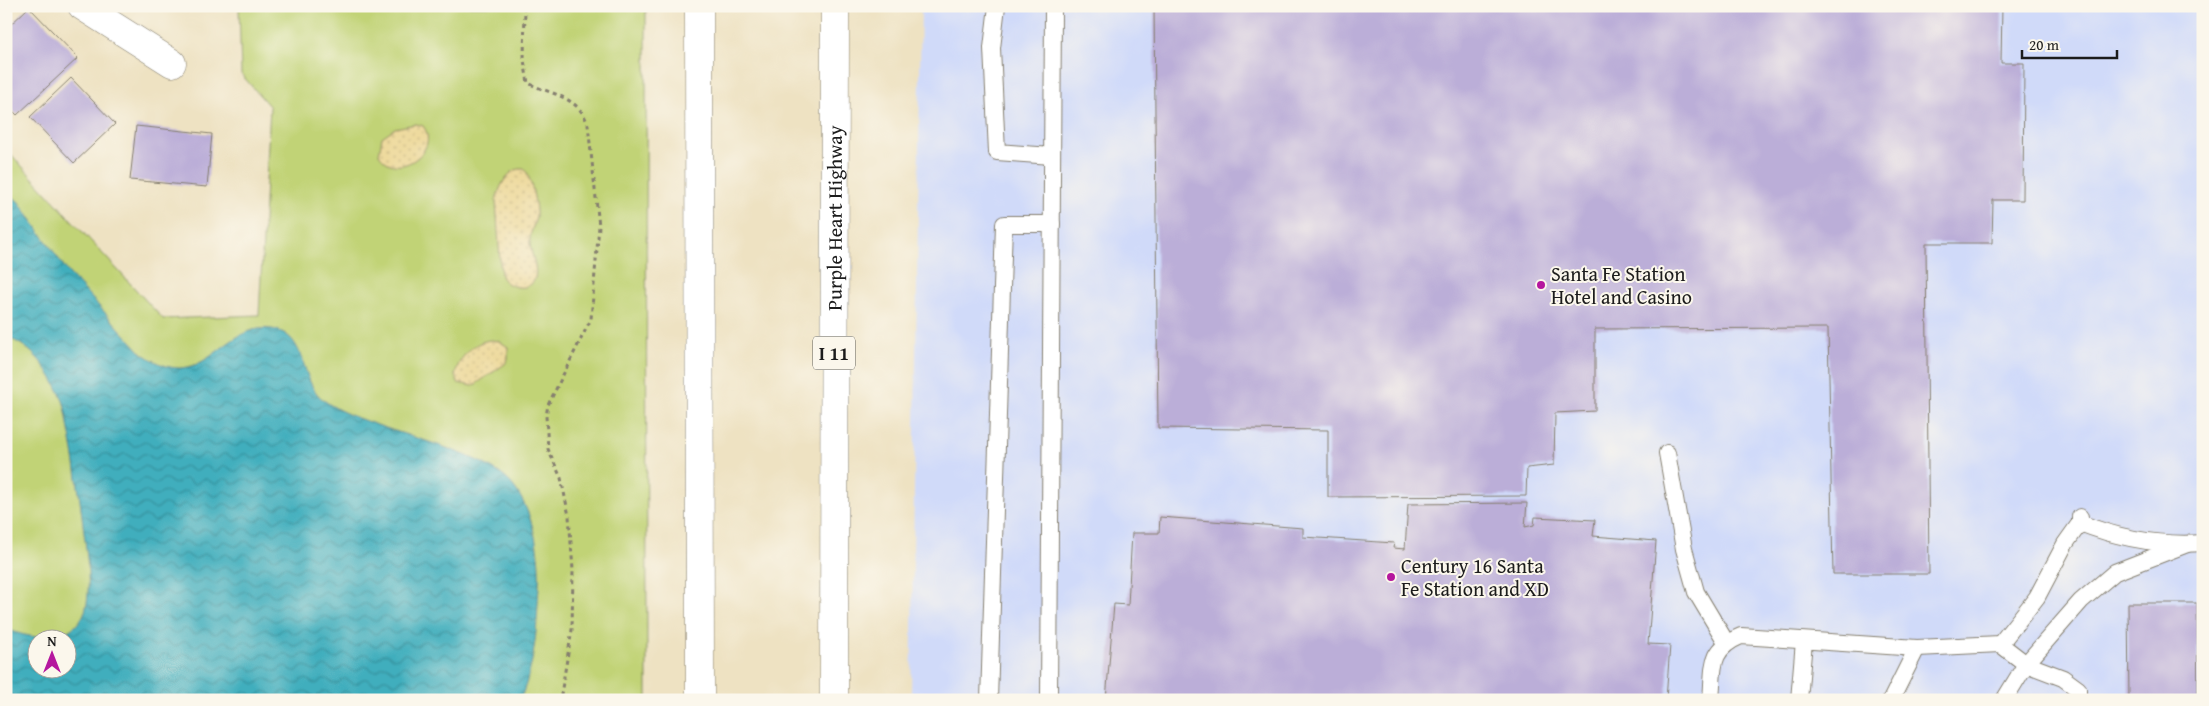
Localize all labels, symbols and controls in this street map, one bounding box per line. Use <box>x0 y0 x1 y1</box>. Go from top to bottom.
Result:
scale bar <box>2022 28 2116 60</box>
text: 20 m <box>2029 34 2060 55</box>
street label: Purple Heart Highway <box>820 125 849 311</box>
place label: Santa Fe Station Hotel and Casino <box>1551 259 1692 311</box>
marker: Santa Fe Station Hotel and Casino <box>1535 279 1547 291</box>
road number: I 11 <box>813 336 855 369</box>
place label: Century 16 Santa Fe Station and XD <box>1401 551 1549 603</box>
marker: Century 16 Santa Fe Station and XD <box>1385 571 1397 583</box>
north arrow <box>28 628 78 678</box>
text: N <box>47 631 57 651</box>

